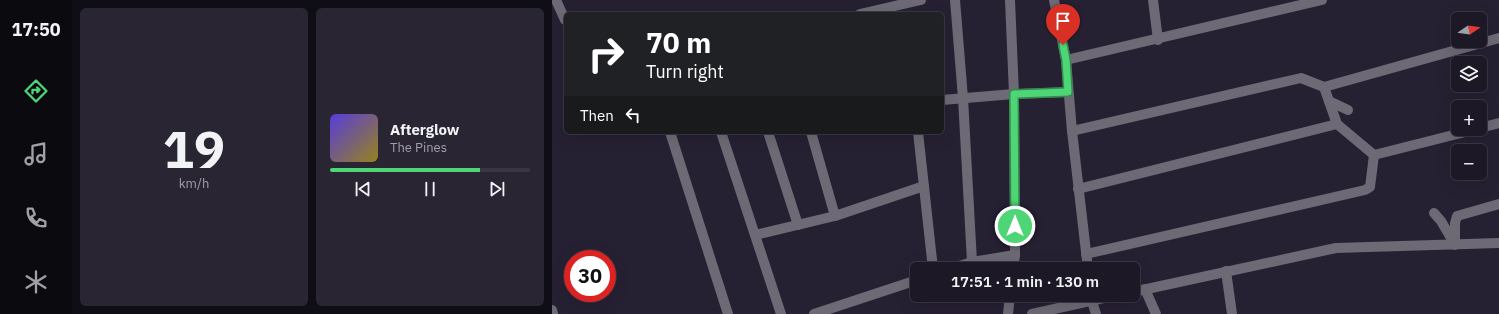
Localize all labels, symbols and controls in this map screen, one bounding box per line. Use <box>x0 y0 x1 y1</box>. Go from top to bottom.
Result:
pin <box>1046 4 1080 45</box>
icon: arrive <box>1052 10 1074 32</box>
north arrow <box>1451 12 1487 48</box>
map controls <box>1451 12 1487 180</box>
text: 17:50 <box>11 18 61 41</box>
text: 70 m <box>646 24 711 61</box>
icon: right <box>580 28 632 80</box>
button: layers <box>1451 56 1487 92</box>
text: Turn right <box>646 60 724 83</box>
icon: directions <box>22 77 50 105</box>
button: + <box>1451 100 1487 136</box>
icon: left <box>622 104 644 126</box>
text: Then <box>580 106 614 125</box>
text: 19 <box>163 115 225 182</box>
text: Afterglow <box>390 120 459 139</box>
text: The Pines <box>390 139 447 156</box>
icon: music <box>22 140 50 168</box>
button: − <box>1451 144 1487 180</box>
text: km/h <box>179 175 209 192</box>
icon: previous <box>352 178 374 200</box>
icon: pause <box>419 178 441 200</box>
icon: next <box>486 178 508 200</box>
icon: phone <box>22 204 50 232</box>
position arrow <box>994 205 1036 247</box>
speed limit sign: 30 <box>564 250 616 302</box>
icon: climate <box>22 268 50 296</box>
text: 17:51 · 1 min · 130 m <box>951 272 1099 291</box>

